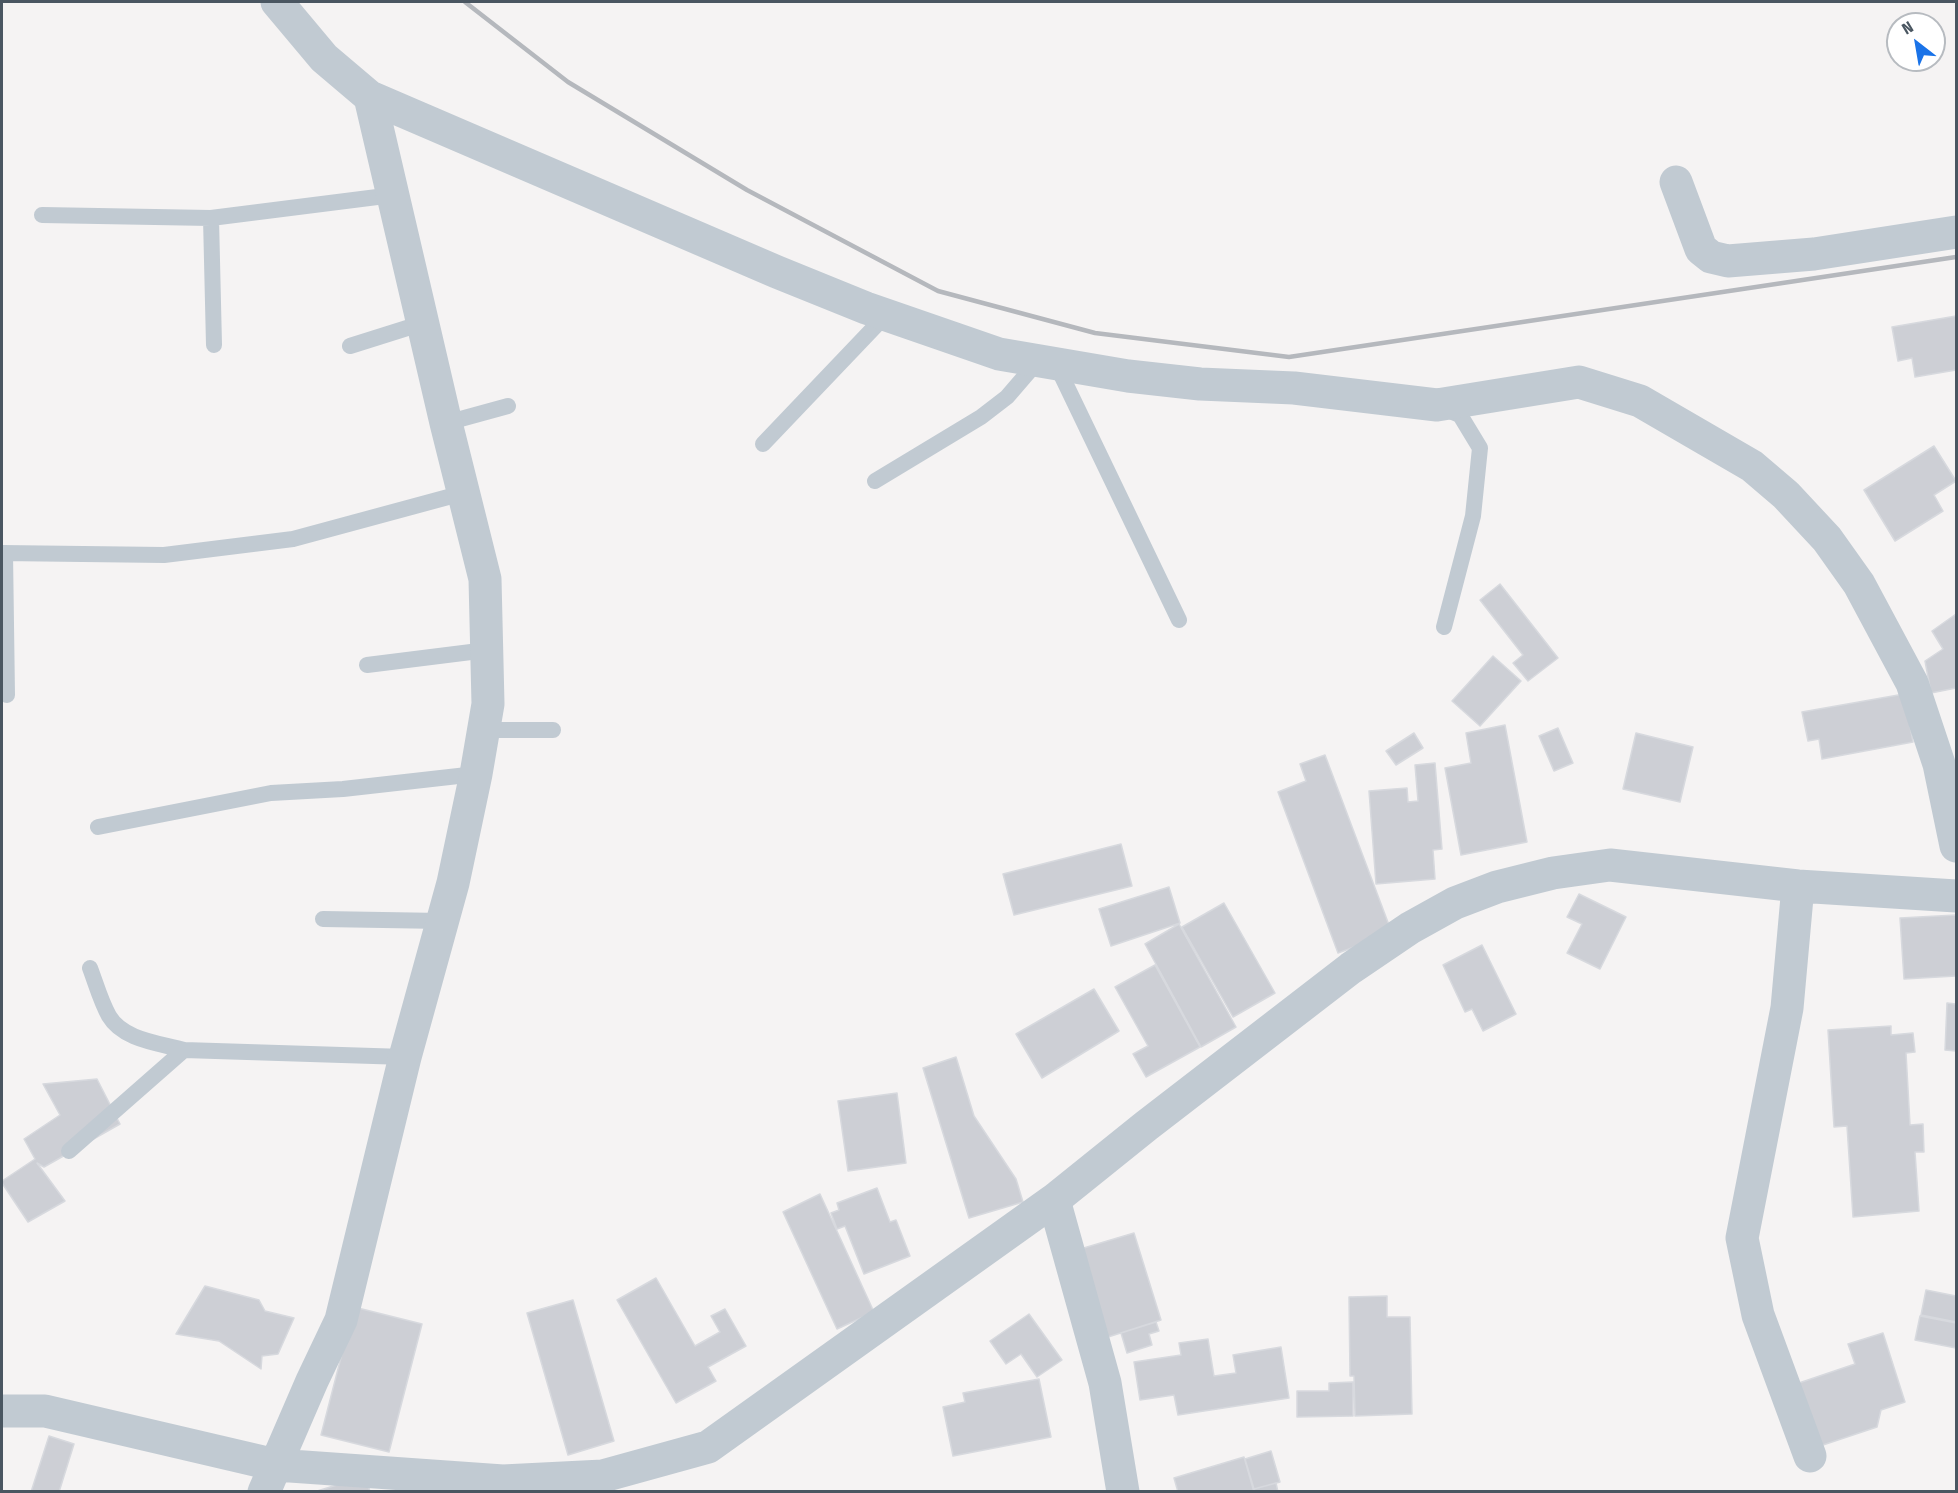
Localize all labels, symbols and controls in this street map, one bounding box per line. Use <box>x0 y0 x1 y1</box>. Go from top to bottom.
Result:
north arrow <box>1886 12 1946 72</box>
text: N <box>1898 17 1917 38</box>

